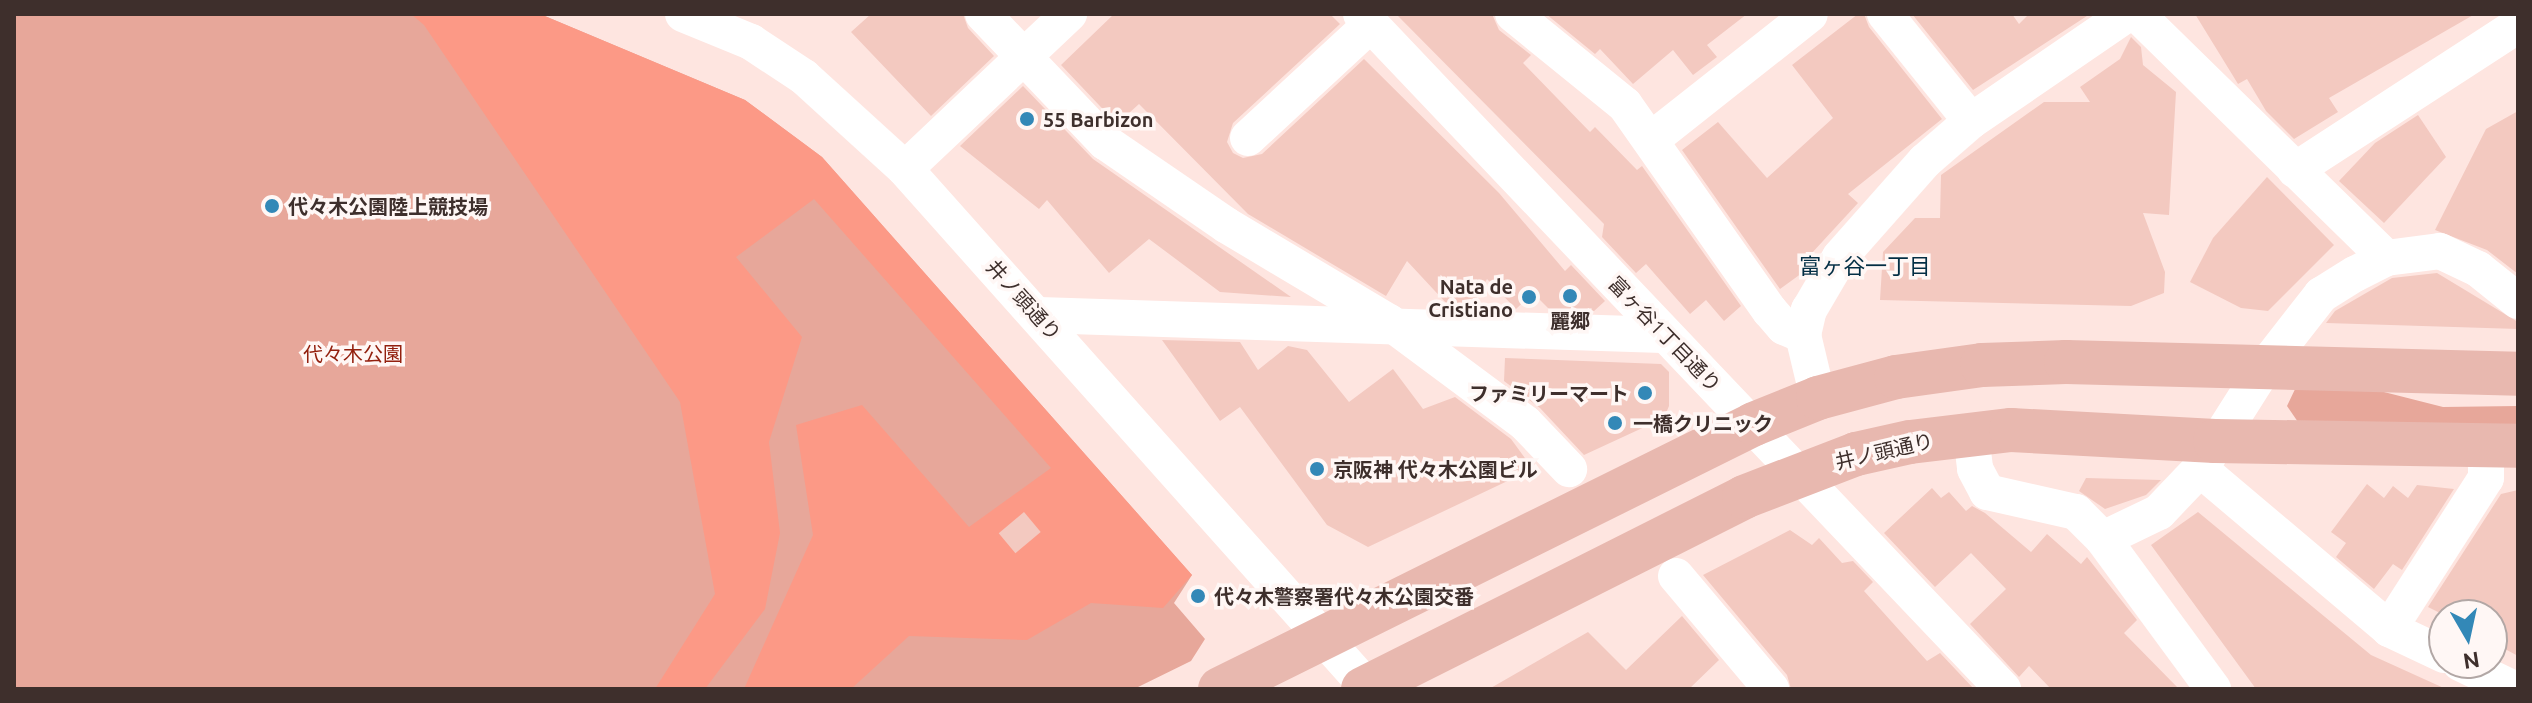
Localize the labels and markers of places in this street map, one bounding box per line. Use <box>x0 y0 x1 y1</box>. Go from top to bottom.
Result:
place label: 55 Barbizon <box>1043 107 1153 131</box>
marker: 55 Barbizon <box>1018 110 1036 128</box>
place label: 代々木公園陸上競技場 <box>288 194 488 218</box>
marker: 代々木公園陸上競技場 <box>263 197 281 215</box>
place label: Nata de Cristiano <box>1428 274 1513 321</box>
marker: 麗郷 <box>1561 287 1579 305</box>
marker: Nata de Cristiano <box>1520 288 1538 306</box>
place label: 麗郷 <box>1550 308 1590 332</box>
place label: ファミリーマート <box>1469 381 1629 405</box>
marker: ファミリーマート <box>1636 384 1654 402</box>
place label: 一橋クリニック <box>1633 411 1773 435</box>
marker: 一橋クリニック <box>1604 412 1626 434</box>
place label: 京阪神 代々木公園ビル <box>1333 457 1538 481</box>
marker: 京阪神 代々木公園ビル <box>1308 460 1326 478</box>
place label: 代々木警察署代々木公園交番 <box>1214 584 1474 608</box>
marker: 代々木警察署代々木公園交番 <box>1189 587 1207 605</box>

